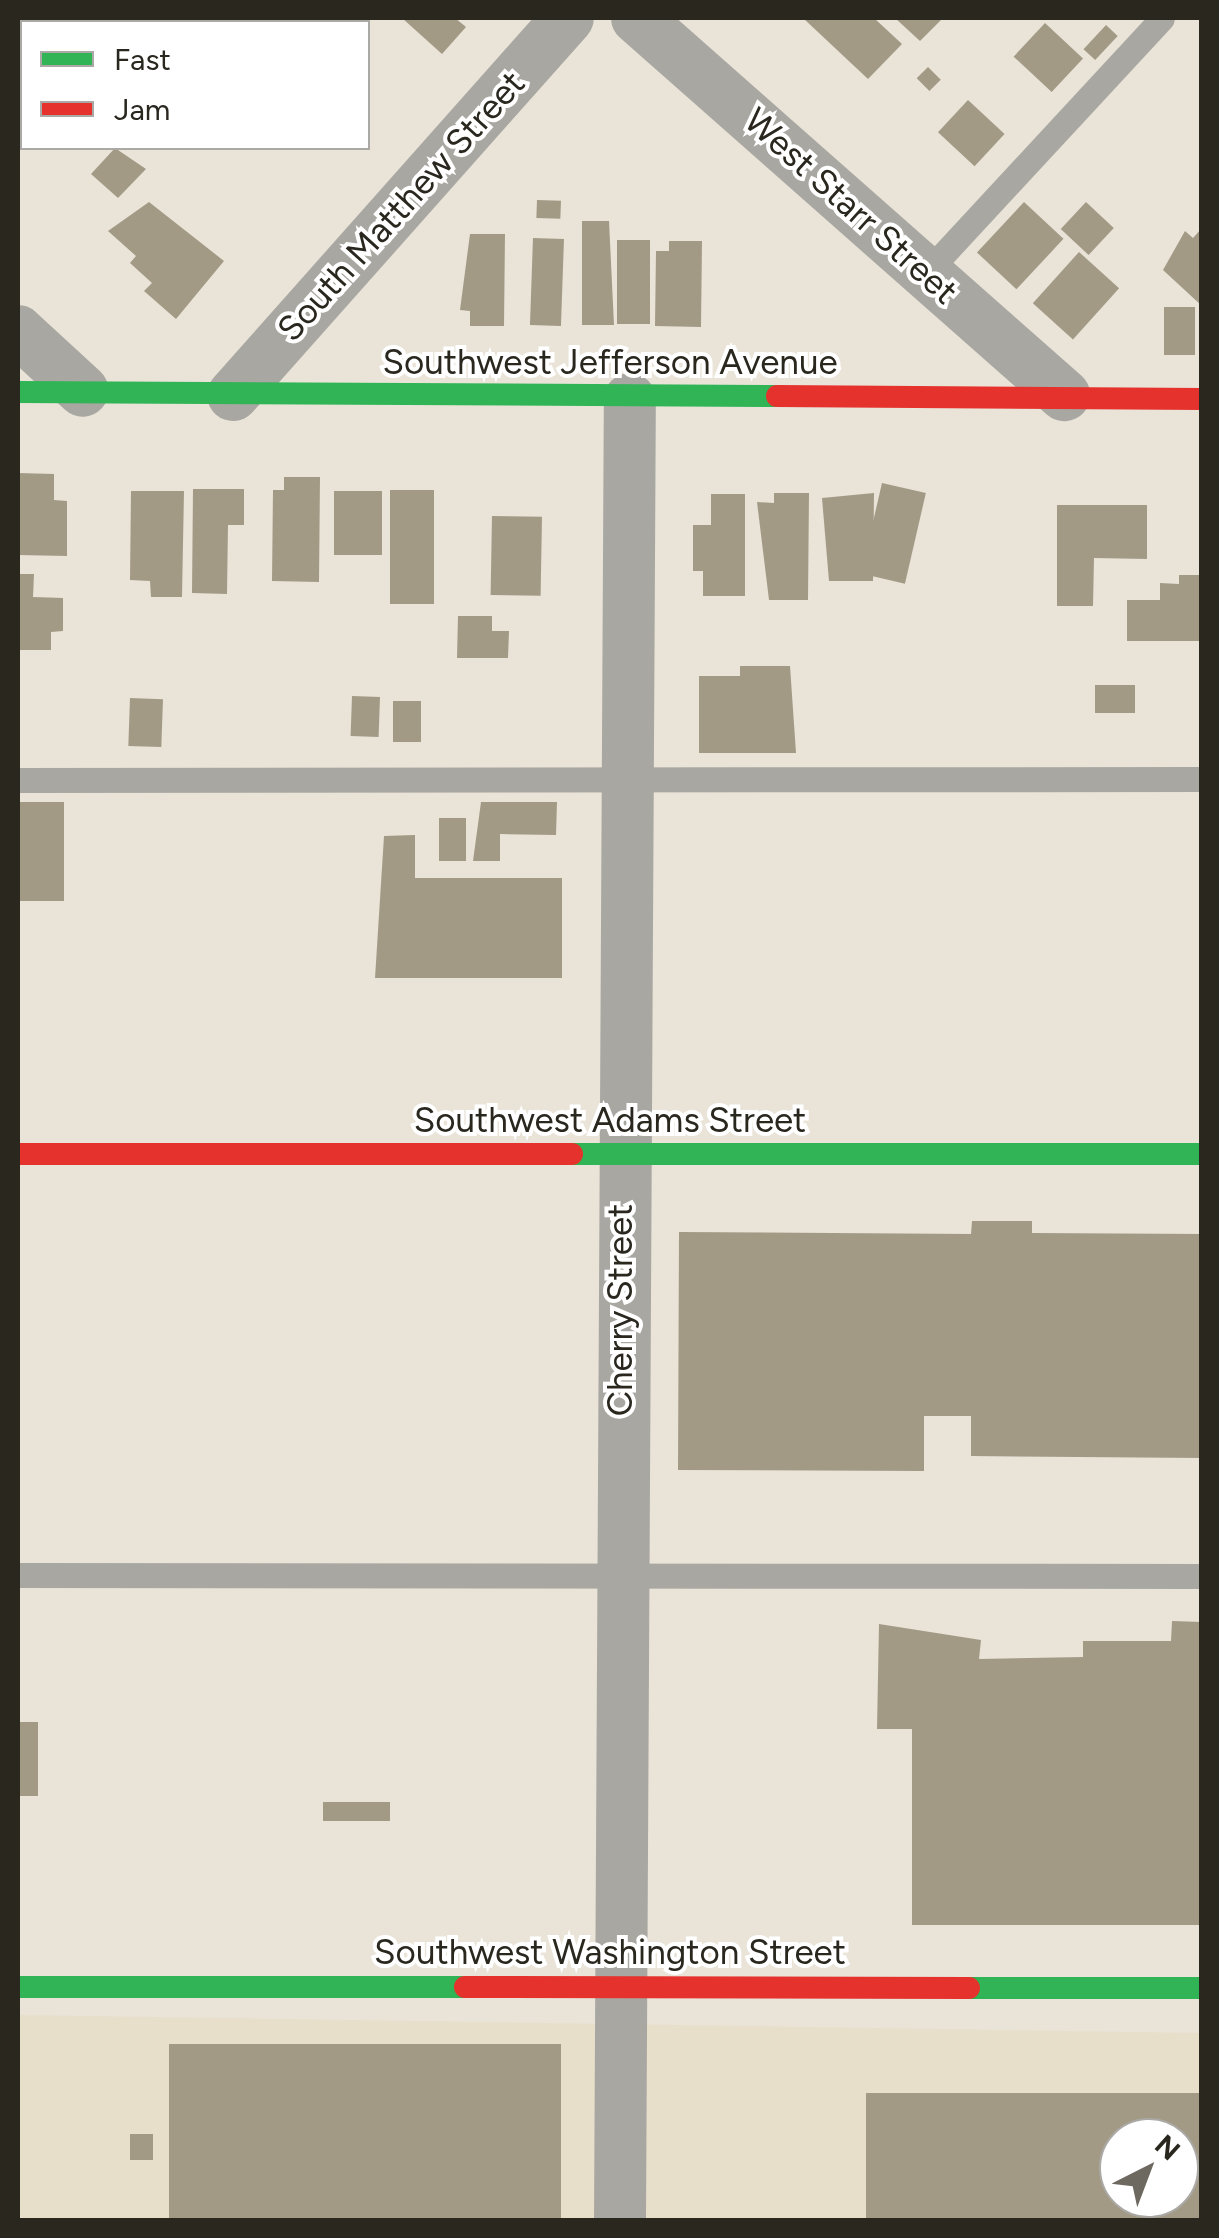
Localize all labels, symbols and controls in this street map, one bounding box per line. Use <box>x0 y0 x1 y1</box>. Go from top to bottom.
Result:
legend <box>20 20 370 150</box>
text: Fast <box>114 41 171 78</box>
street label: South Matthew Street <box>269 62 533 350</box>
text: Jam <box>114 91 170 128</box>
street label: West Starr Street <box>736 99 966 313</box>
street label: Southwest Jefferson Avenue <box>382 341 838 383</box>
street label: Southwest Adams Street <box>414 1099 806 1141</box>
street label: Cherry Street <box>599 1204 641 1416</box>
street label: Southwest Washington Street <box>374 1931 846 1973</box>
north arrow <box>1099 2118 1199 2218</box>
text: N <box>1148 2127 1187 2167</box>

